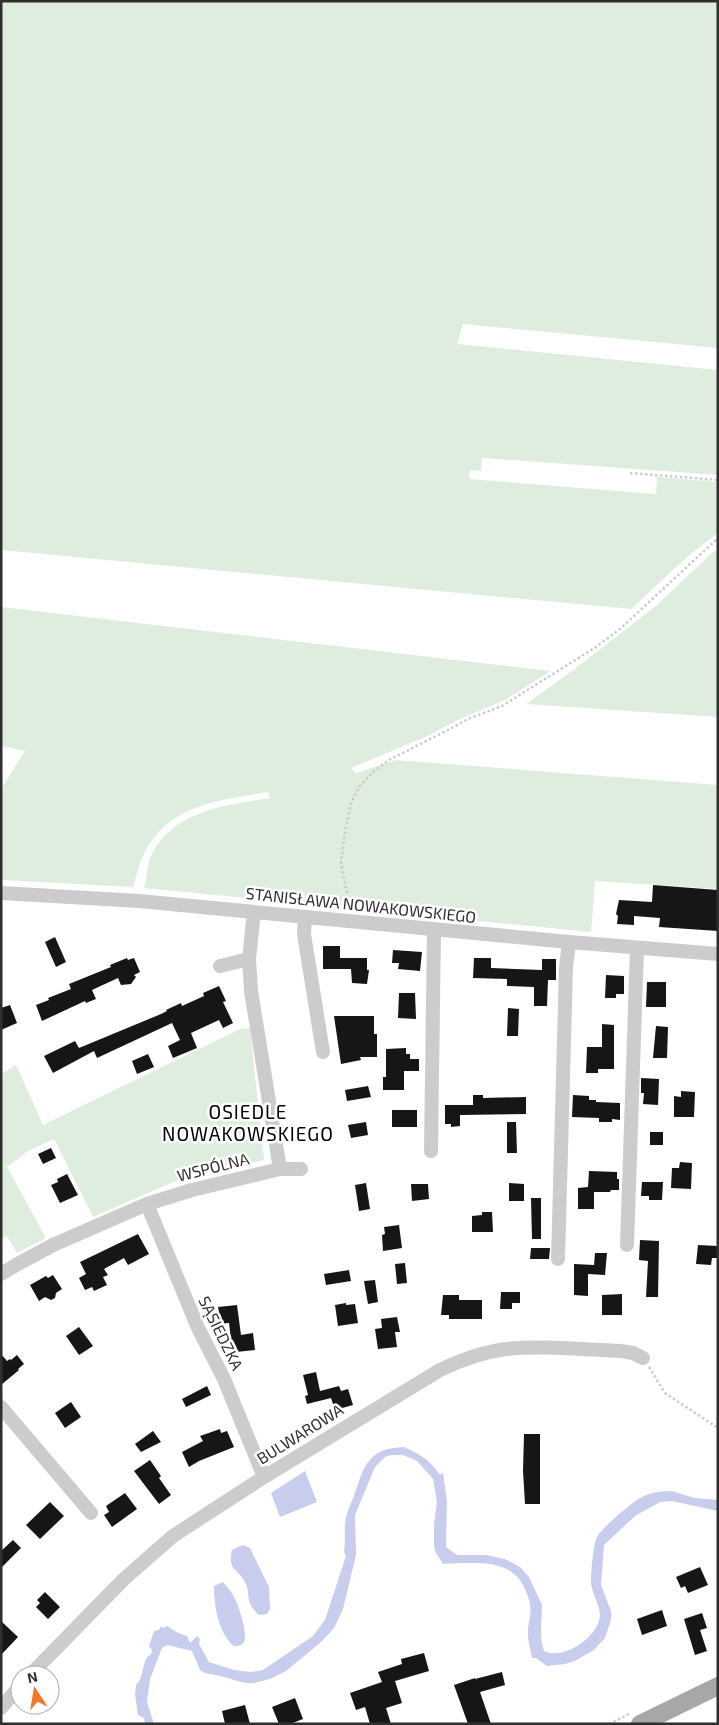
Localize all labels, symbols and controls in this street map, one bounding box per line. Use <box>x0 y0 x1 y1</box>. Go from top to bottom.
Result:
street label: STANISŁAWA NOWAKOWSKIEGO <box>245 883 477 926</box>
district label: OSIEDLE NOWAKOWSKIEGO <box>162 1100 334 1145</box>
street label: WSPÓLNA <box>175 1148 251 1185</box>
street label: SĄSIEDZKA <box>195 1293 248 1373</box>
street label: BULWAROWA <box>253 1399 346 1468</box>
north arrow <box>10 1665 60 1715</box>
text: N <box>25 1667 39 1686</box>

